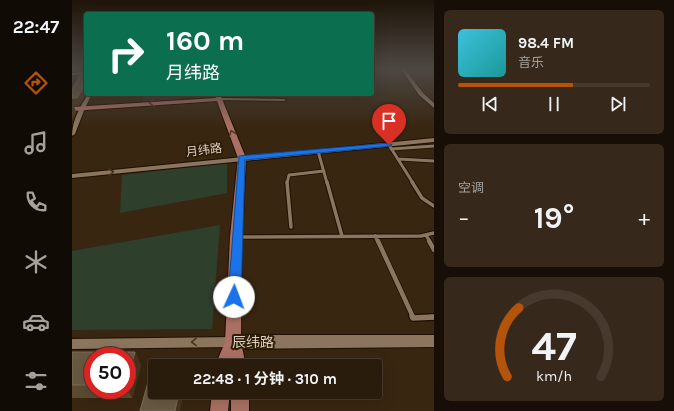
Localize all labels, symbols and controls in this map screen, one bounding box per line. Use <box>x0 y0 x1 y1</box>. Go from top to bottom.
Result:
text: 22:47 <box>13 16 59 38</box>
text: 160 m <box>166 24 244 57</box>
icon: right <box>100 28 152 80</box>
text: 98.4 FM <box>518 34 574 52</box>
text: 音乐 <box>518 55 544 70</box>
text: 月纬路 <box>166 62 220 84</box>
icon: directions <box>22 69 50 97</box>
icon: previous <box>479 93 501 115</box>
icon: pause <box>543 93 565 115</box>
icon: next <box>607 93 629 115</box>
one-way arrow <box>149 99 155 108</box>
pin <box>372 104 406 145</box>
icon: arrive <box>378 110 400 132</box>
icon: music <box>22 129 50 157</box>
one-way arrow <box>229 130 237 137</box>
street label: 月纬路 <box>185 141 223 159</box>
one-way arrow <box>108 168 114 177</box>
text: 空调 <box>458 180 484 195</box>
icon: phone <box>22 188 50 216</box>
text: 19° <box>534 200 574 236</box>
text: − <box>458 205 470 231</box>
text: + <box>638 205 650 231</box>
icon: climate <box>22 248 50 276</box>
position arrow <box>213 276 255 318</box>
icon: car <box>22 308 50 336</box>
text: 47 <box>531 322 577 370</box>
street label: 辰纬路 <box>232 334 274 351</box>
one-way arrow <box>191 338 197 347</box>
speed limit sign: 50 <box>84 347 136 399</box>
icon: filters <box>22 367 50 395</box>
text: km/h <box>536 368 572 385</box>
text: 22:48 · 1 分钟 · 310 m <box>193 370 337 388</box>

